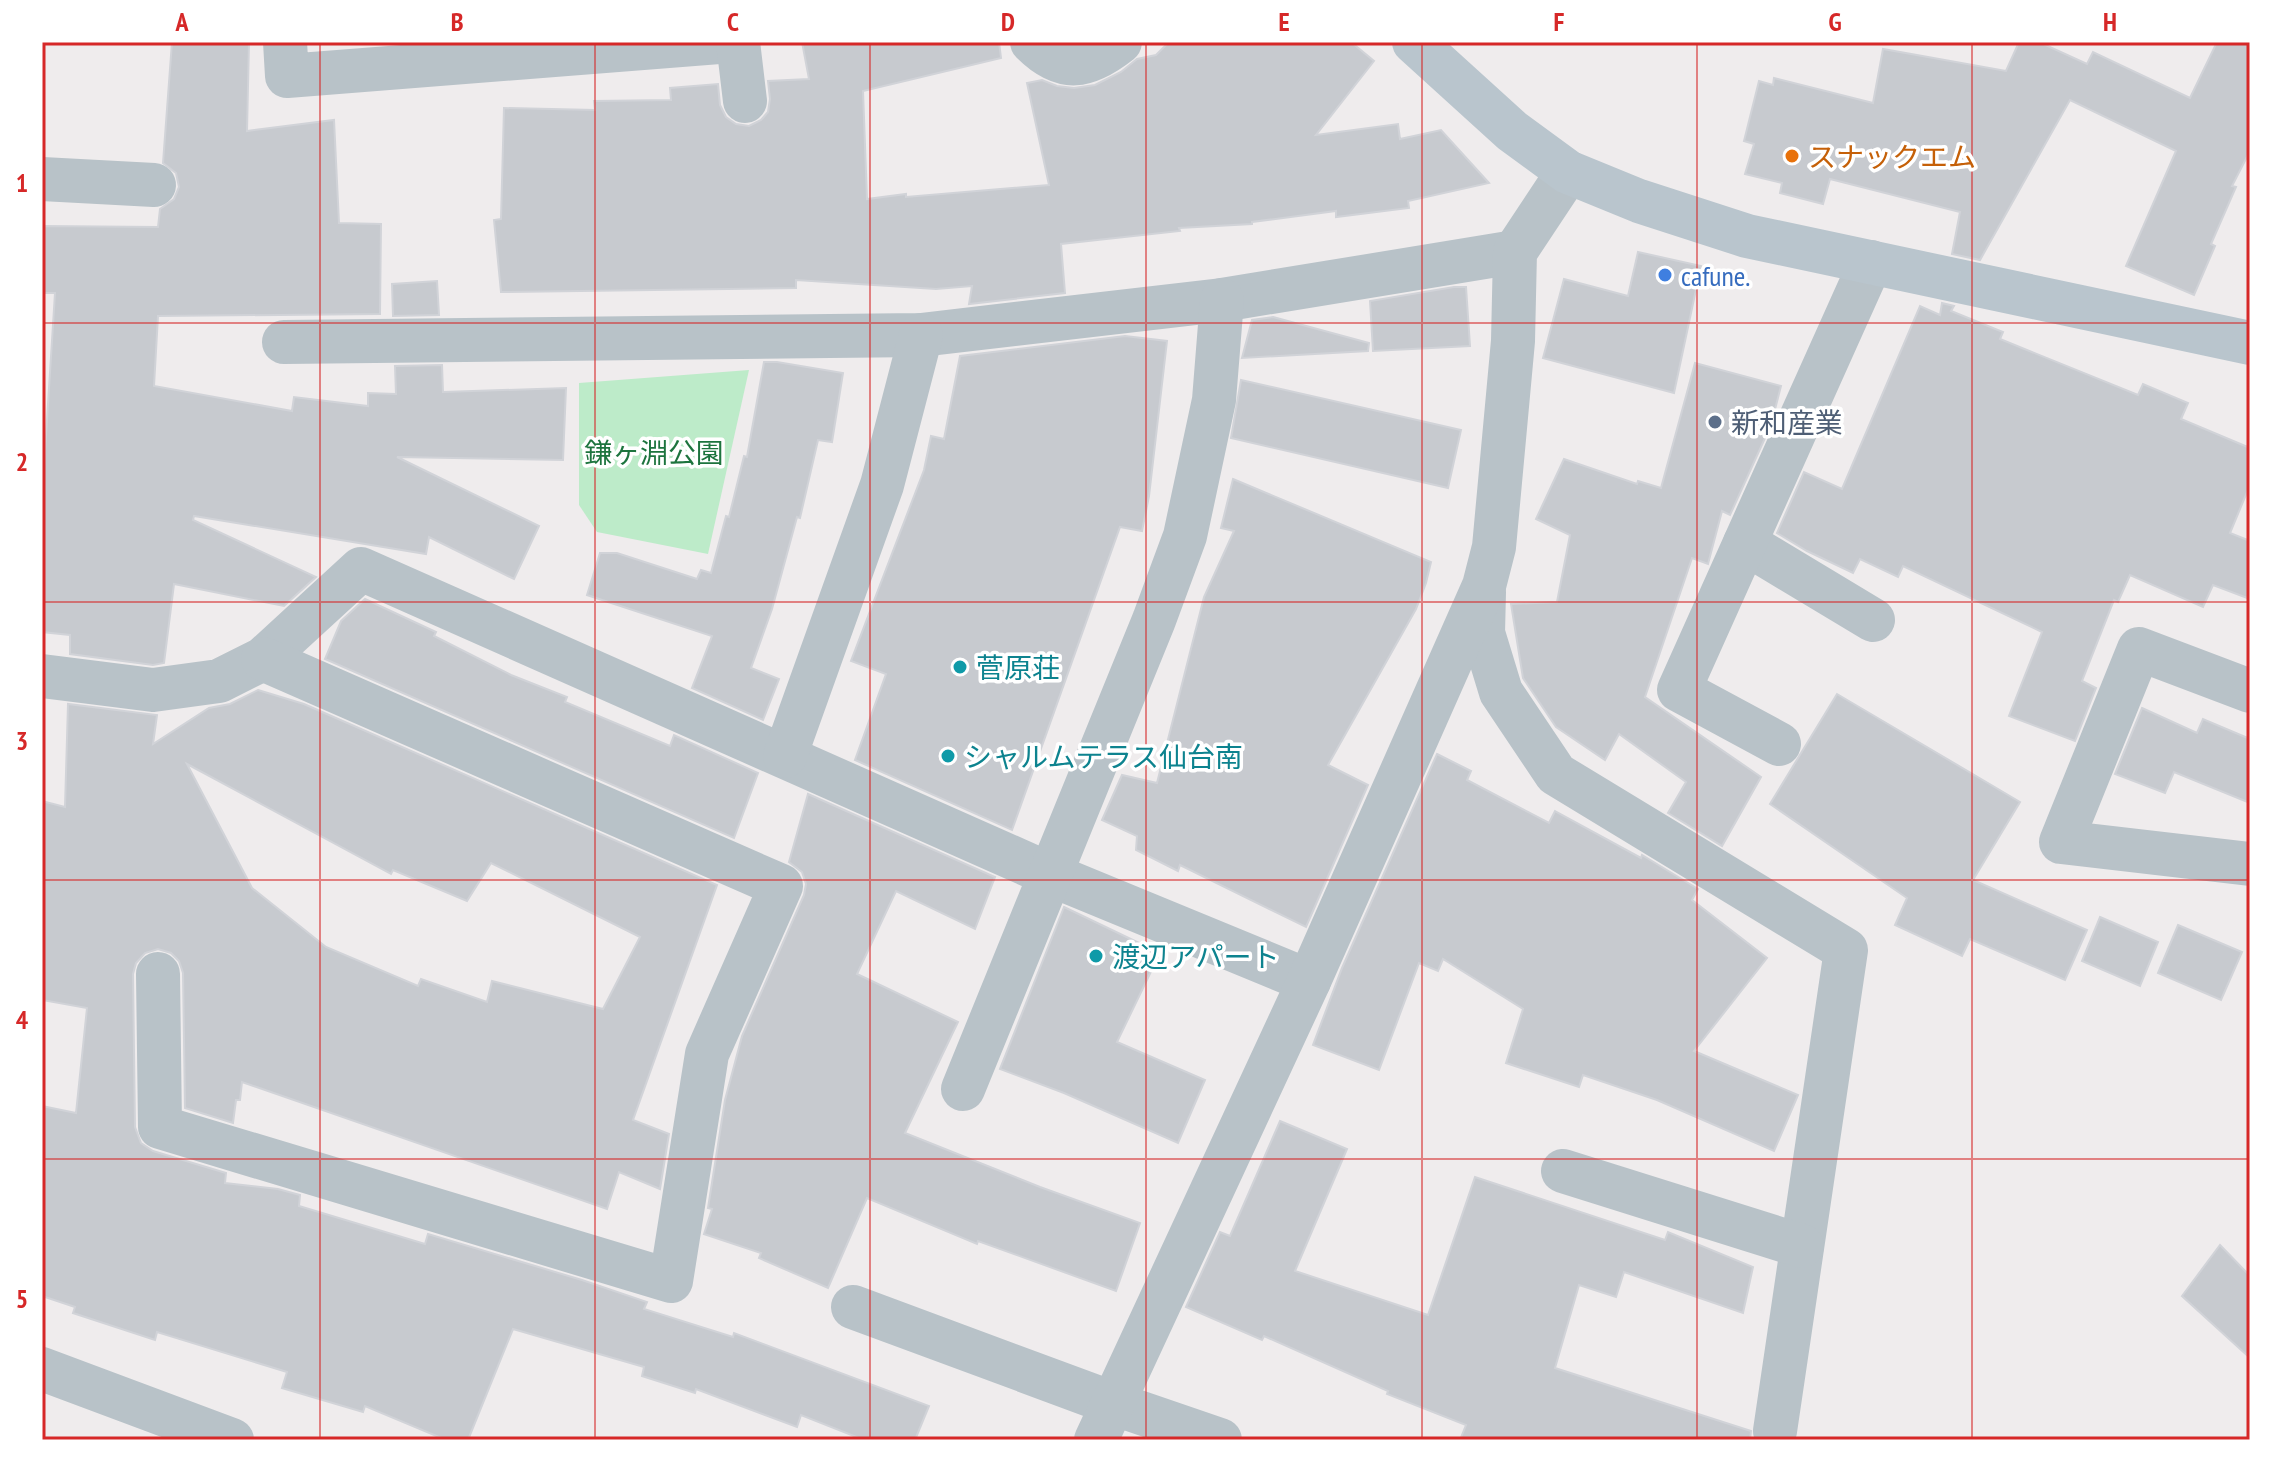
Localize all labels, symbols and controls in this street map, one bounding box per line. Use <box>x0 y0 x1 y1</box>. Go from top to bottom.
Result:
text: A <box>174 5 189 38</box>
text: B <box>451 5 464 38</box>
text: C <box>727 5 739 38</box>
text: D <box>1001 5 1015 38</box>
text: E <box>1278 5 1290 38</box>
text: F <box>1554 5 1565 38</box>
text: G <box>1828 5 1842 38</box>
text: H <box>2103 5 2117 38</box>
place label: スナックエム <box>1808 138 1976 175</box>
marker: スナックエム <box>1783 147 1801 165</box>
text: 1 <box>16 166 28 199</box>
place label: cafune. <box>1681 257 1750 294</box>
marker: cafune. <box>1656 266 1674 284</box>
place label: 新和産業 <box>1731 404 1843 441</box>
marker: 新和産業 <box>1706 413 1724 431</box>
park label: 鎌ヶ淵公園 <box>584 434 724 471</box>
text: 2 <box>16 445 28 478</box>
place label: 菅原荘 <box>976 649 1060 686</box>
marker: 菅原荘 <box>951 658 969 676</box>
text: 3 <box>16 724 28 757</box>
place label: シャルムテラス仙台南 <box>964 738 1243 775</box>
marker: シャルムテラス仙台南 <box>939 747 957 765</box>
place label: 渡辺アパート <box>1112 938 1279 975</box>
marker: 渡辺アパート <box>1087 947 1105 965</box>
text: 4 <box>16 1003 29 1036</box>
text: 5 <box>16 1282 28 1315</box>

